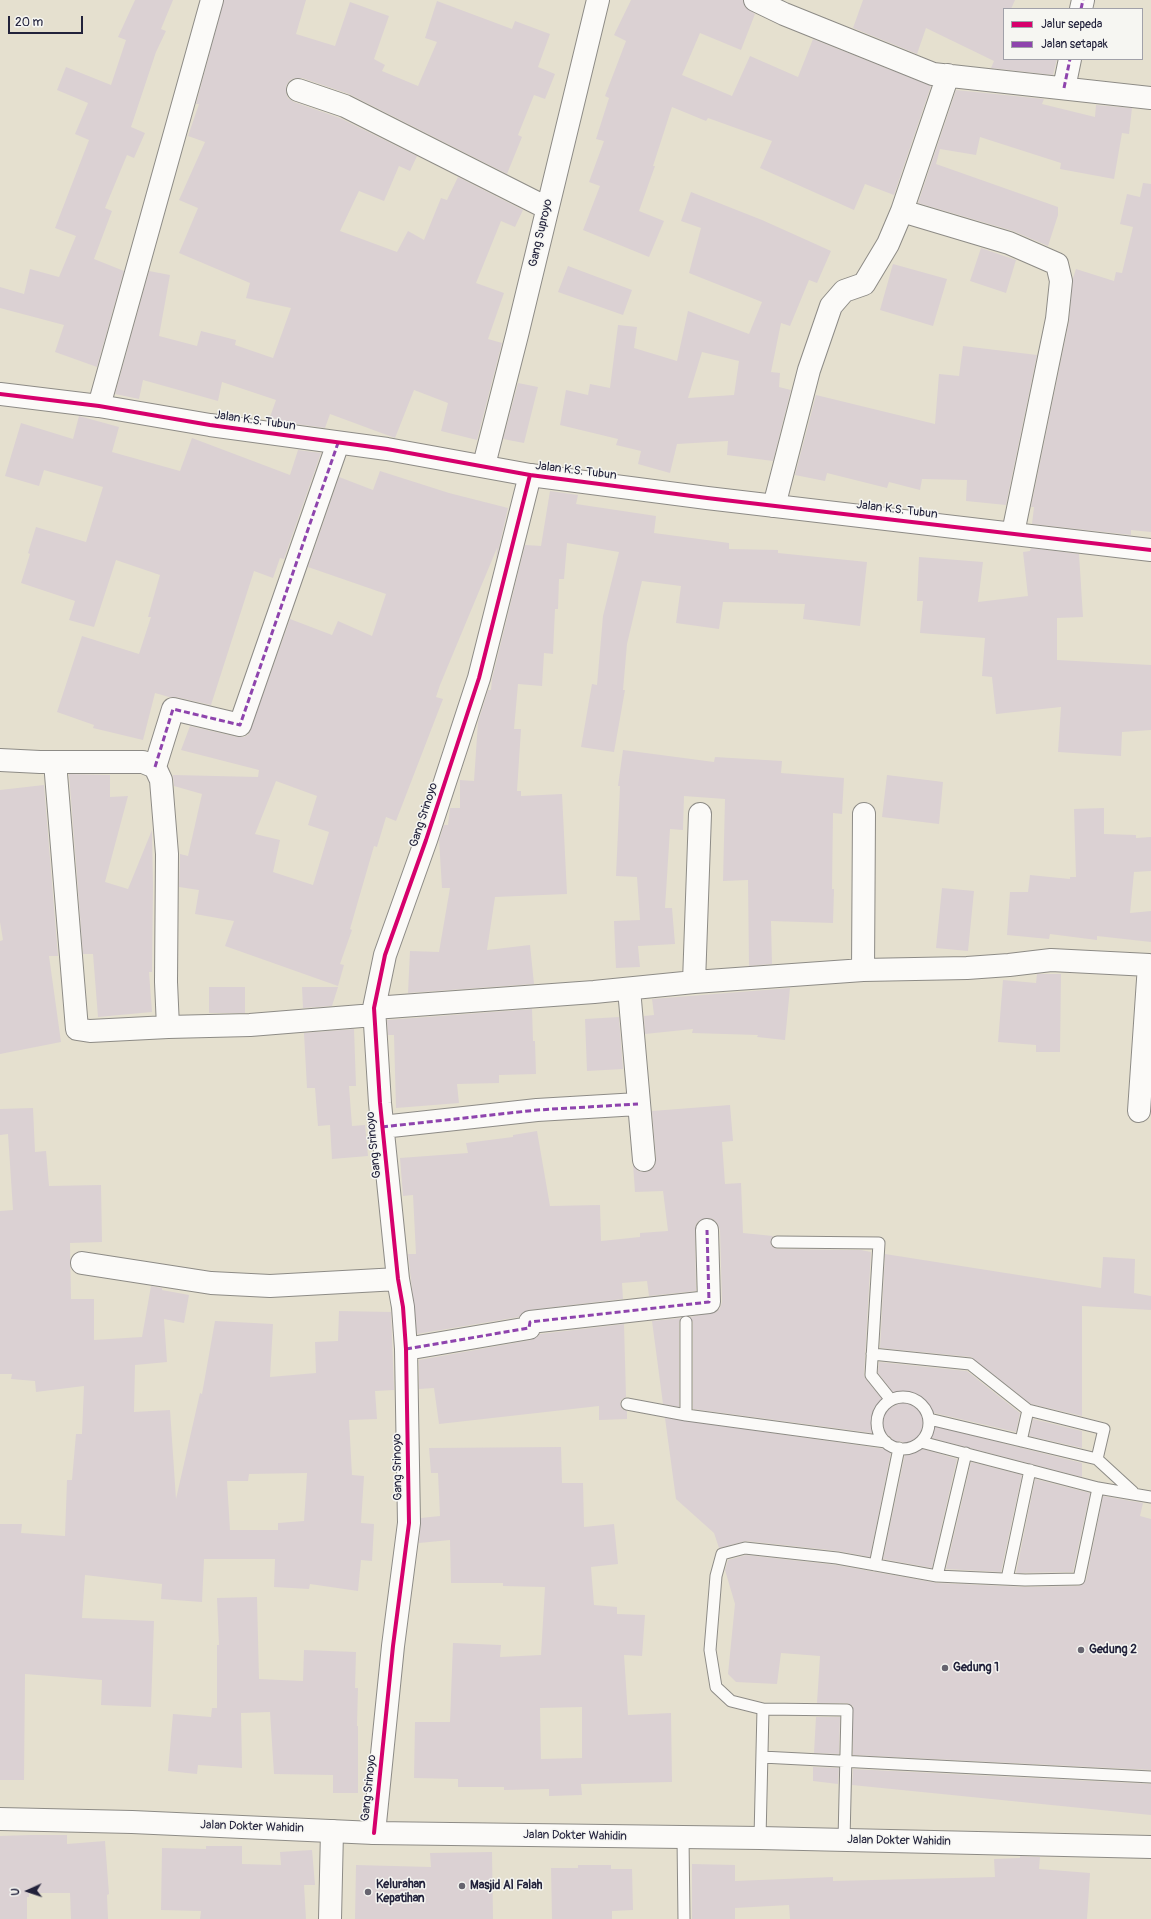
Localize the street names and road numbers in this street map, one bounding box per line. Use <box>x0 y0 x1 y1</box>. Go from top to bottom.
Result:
street label: Gang Suproyo <box>526 198 556 268</box>
street label: Jalan K.S. Tubun <box>213 408 297 434</box>
street label: Jalan K.S. Tubun <box>534 459 618 483</box>
street label: Jalan K.S. Tubun <box>855 498 939 522</box>
street label: Gang Srinoyo <box>407 781 441 849</box>
street label: Gang Srinoyo <box>363 1111 385 1179</box>
street label: Gang Srinoyo <box>390 1433 406 1501</box>
street label: Gang Srinoyo <box>358 1754 380 1822</box>
street label: Jalan Dokter Wahidin <box>200 1818 304 1836</box>
street label: Jalan Dokter Wahidin <box>523 1828 627 1844</box>
street label: Jalan Dokter Wahidin <box>847 1833 951 1849</box>

